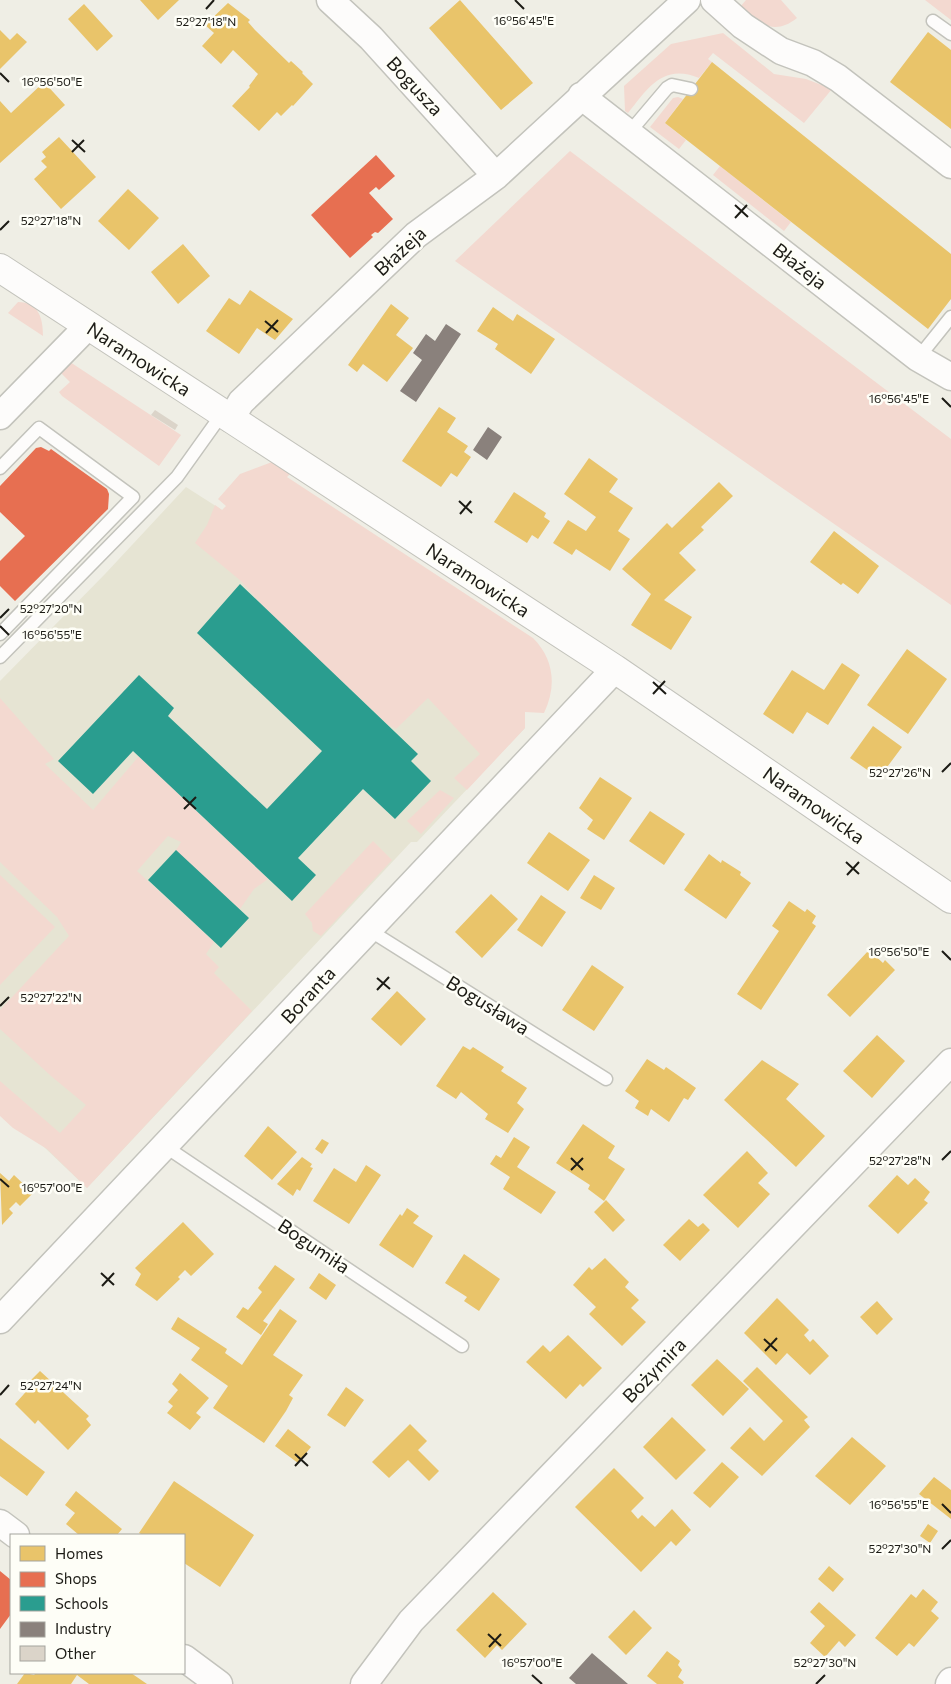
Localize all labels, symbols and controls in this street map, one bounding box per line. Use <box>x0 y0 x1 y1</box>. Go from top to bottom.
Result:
text: 16°56'45"E <box>494 13 554 27</box>
text: 52°27'18"N <box>176 14 236 28</box>
street label: Bogusza <box>382 51 449 120</box>
text: 16°56'50"E <box>22 74 82 88</box>
text: 52°27'18"N <box>21 213 81 227</box>
street label: Błażeja <box>369 221 430 280</box>
street label: Błażeja <box>769 237 832 294</box>
street label: Naramowicka <box>83 317 195 401</box>
text: 16°56'45"E <box>869 391 929 405</box>
street label: Naramowicka <box>422 538 534 622</box>
text: 52°27'20"N <box>20 601 82 615</box>
text: 16°56'55"E <box>22 627 82 641</box>
street label: Naramowicka <box>759 761 870 848</box>
text: 52°27'26"N <box>869 765 931 779</box>
text: 16°56'50"E <box>869 944 929 958</box>
street label: Boranta <box>275 961 340 1028</box>
street label: Bogusława <box>442 970 534 1039</box>
text: 52°27'22"N <box>20 990 82 1004</box>
text: 52°27'28"N <box>869 1153 931 1167</box>
text: 16°57'00"E <box>22 1180 82 1194</box>
street label: Bogumiła <box>274 1213 355 1278</box>
street label: Bożymira <box>617 1332 690 1407</box>
text: 52°27'24"N <box>20 1378 82 1392</box>
text: 16°56'55"E <box>869 1497 929 1511</box>
legend <box>10 1534 185 1674</box>
text: 52°27'30"N <box>869 1541 931 1555</box>
text: Homes <box>55 1544 103 1562</box>
text: Shops <box>55 1569 97 1587</box>
text: Schools <box>55 1594 109 1612</box>
text: Industry <box>55 1619 112 1637</box>
text: Other <box>55 1644 96 1662</box>
text: 16°57'00"E <box>502 1655 562 1669</box>
text: 52°27'30"N <box>794 1655 856 1669</box>

